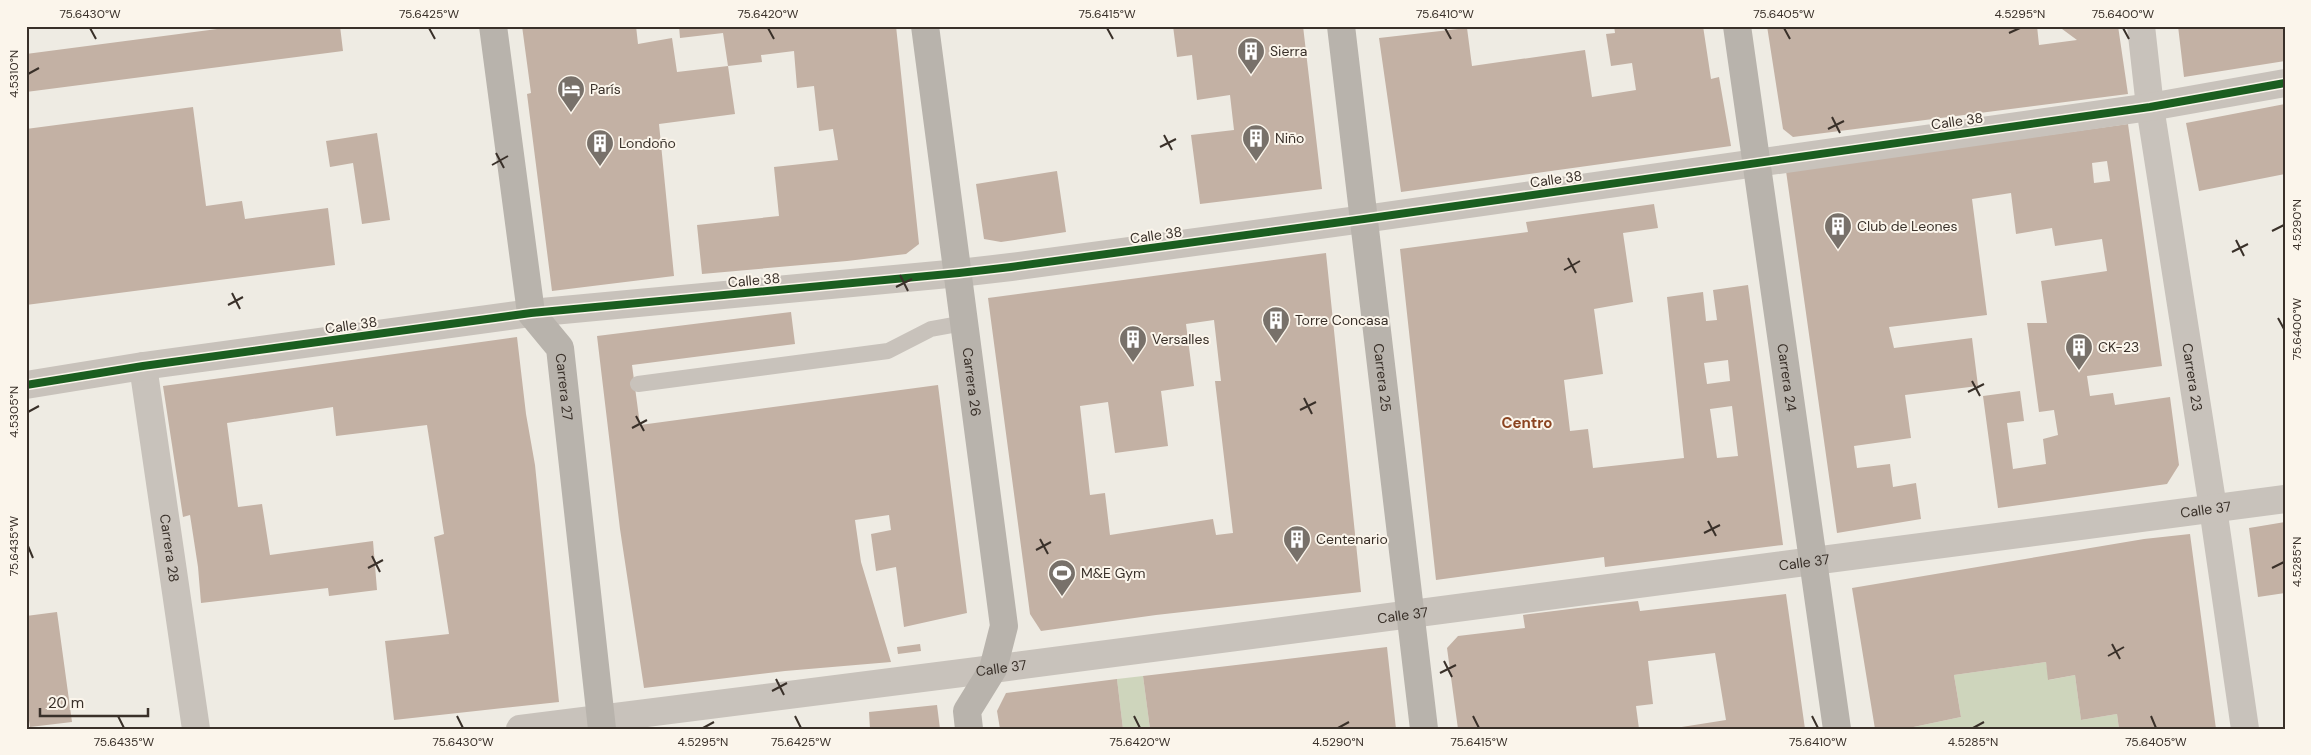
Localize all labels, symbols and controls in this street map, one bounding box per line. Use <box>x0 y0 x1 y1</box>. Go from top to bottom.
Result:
text: 75.6430°W <box>59 6 121 22</box>
text: 75.6425°W <box>399 6 459 22</box>
text: 75.6420°W <box>738 6 799 22</box>
text: 75.6415°W <box>1078 6 1136 22</box>
text: 75.6410°W <box>1416 6 1474 22</box>
text: 75.6405°W <box>1753 6 1815 22</box>
text: 4.5295°N <box>1995 6 2045 22</box>
text: 75.6400°W <box>2092 6 2155 22</box>
building icon: Sierra <box>1236 36 1266 75</box>
place label: Sierra <box>1270 42 1307 60</box>
text: 4.5310°N <box>6 50 22 98</box>
hotel icon: París <box>556 74 586 113</box>
place label: París <box>590 80 621 98</box>
street label: Calle 38 <box>1930 108 1984 134</box>
building icon: Niño <box>1241 123 1271 162</box>
building icon: Londoño <box>585 128 615 167</box>
place label: Niño <box>1275 129 1304 147</box>
place label: Londoño <box>619 134 676 152</box>
street label: Calle 38 <box>1529 166 1583 192</box>
text: 4.5290°N <box>2289 199 2305 251</box>
building icon: Club de Leones <box>1823 211 1853 250</box>
place label: Club de Leones <box>1857 217 1957 235</box>
street label: Calle 38 <box>1129 222 1183 248</box>
street label: Calle 38 <box>727 269 781 291</box>
text: 75.6400°W <box>2289 297 2305 360</box>
building icon: Torre Concasa <box>1261 305 1291 344</box>
place label: Torre Concasa <box>1295 311 1388 329</box>
street label: Calle 38 <box>324 312 378 338</box>
building icon: Versalles <box>1118 324 1148 363</box>
place label: Versalles <box>1152 330 1209 348</box>
building icon: CK-23 <box>2064 332 2094 371</box>
place label: CK-23 <box>2098 338 2139 356</box>
street label: Carrera 25 <box>1370 342 1395 413</box>
street label: Carrera 24 <box>1773 342 1801 413</box>
street label: Carrera 23 <box>2178 342 2207 412</box>
street label: Carrera 26 <box>958 346 985 417</box>
street label: Carrera 27 <box>552 352 577 421</box>
text: 4.5305°N <box>6 386 22 438</box>
district label: Centro <box>1501 413 1553 433</box>
street label: Calle 37 <box>2179 497 2232 522</box>
street label: Carrera 28 <box>156 513 183 583</box>
text: 75.6435°W <box>6 515 22 576</box>
building icon: Centenario <box>1282 524 1312 563</box>
place label: Centenario <box>1316 530 1388 548</box>
text: 4.5285°N <box>2289 537 2305 587</box>
street label: Calle 37 <box>1778 550 1831 575</box>
sports icon: M&E Gym <box>1047 558 1077 597</box>
place label: M&E Gym <box>1081 564 1146 582</box>
street label: Calle 37 <box>1376 603 1429 627</box>
street label: Calle 37 <box>975 656 1028 680</box>
scale bar <box>40 685 148 717</box>
text: 20 m <box>48 693 84 713</box>
text: 75.6435°W <box>94 734 155 750</box>
text: 75.6430°W <box>432 734 494 750</box>
text: 4.5295°N <box>678 734 728 750</box>
text: 75.6425°W <box>771 734 831 750</box>
text: 75.6420°W <box>1110 734 1171 750</box>
text: 4.5290°N <box>1312 734 1364 750</box>
text: 75.6415°W <box>1450 734 1508 750</box>
text: 75.6410°W <box>1789 734 1847 750</box>
text: 4.5285°N <box>1948 734 1998 750</box>
text: 75.6405°W <box>2125 734 2187 750</box>

